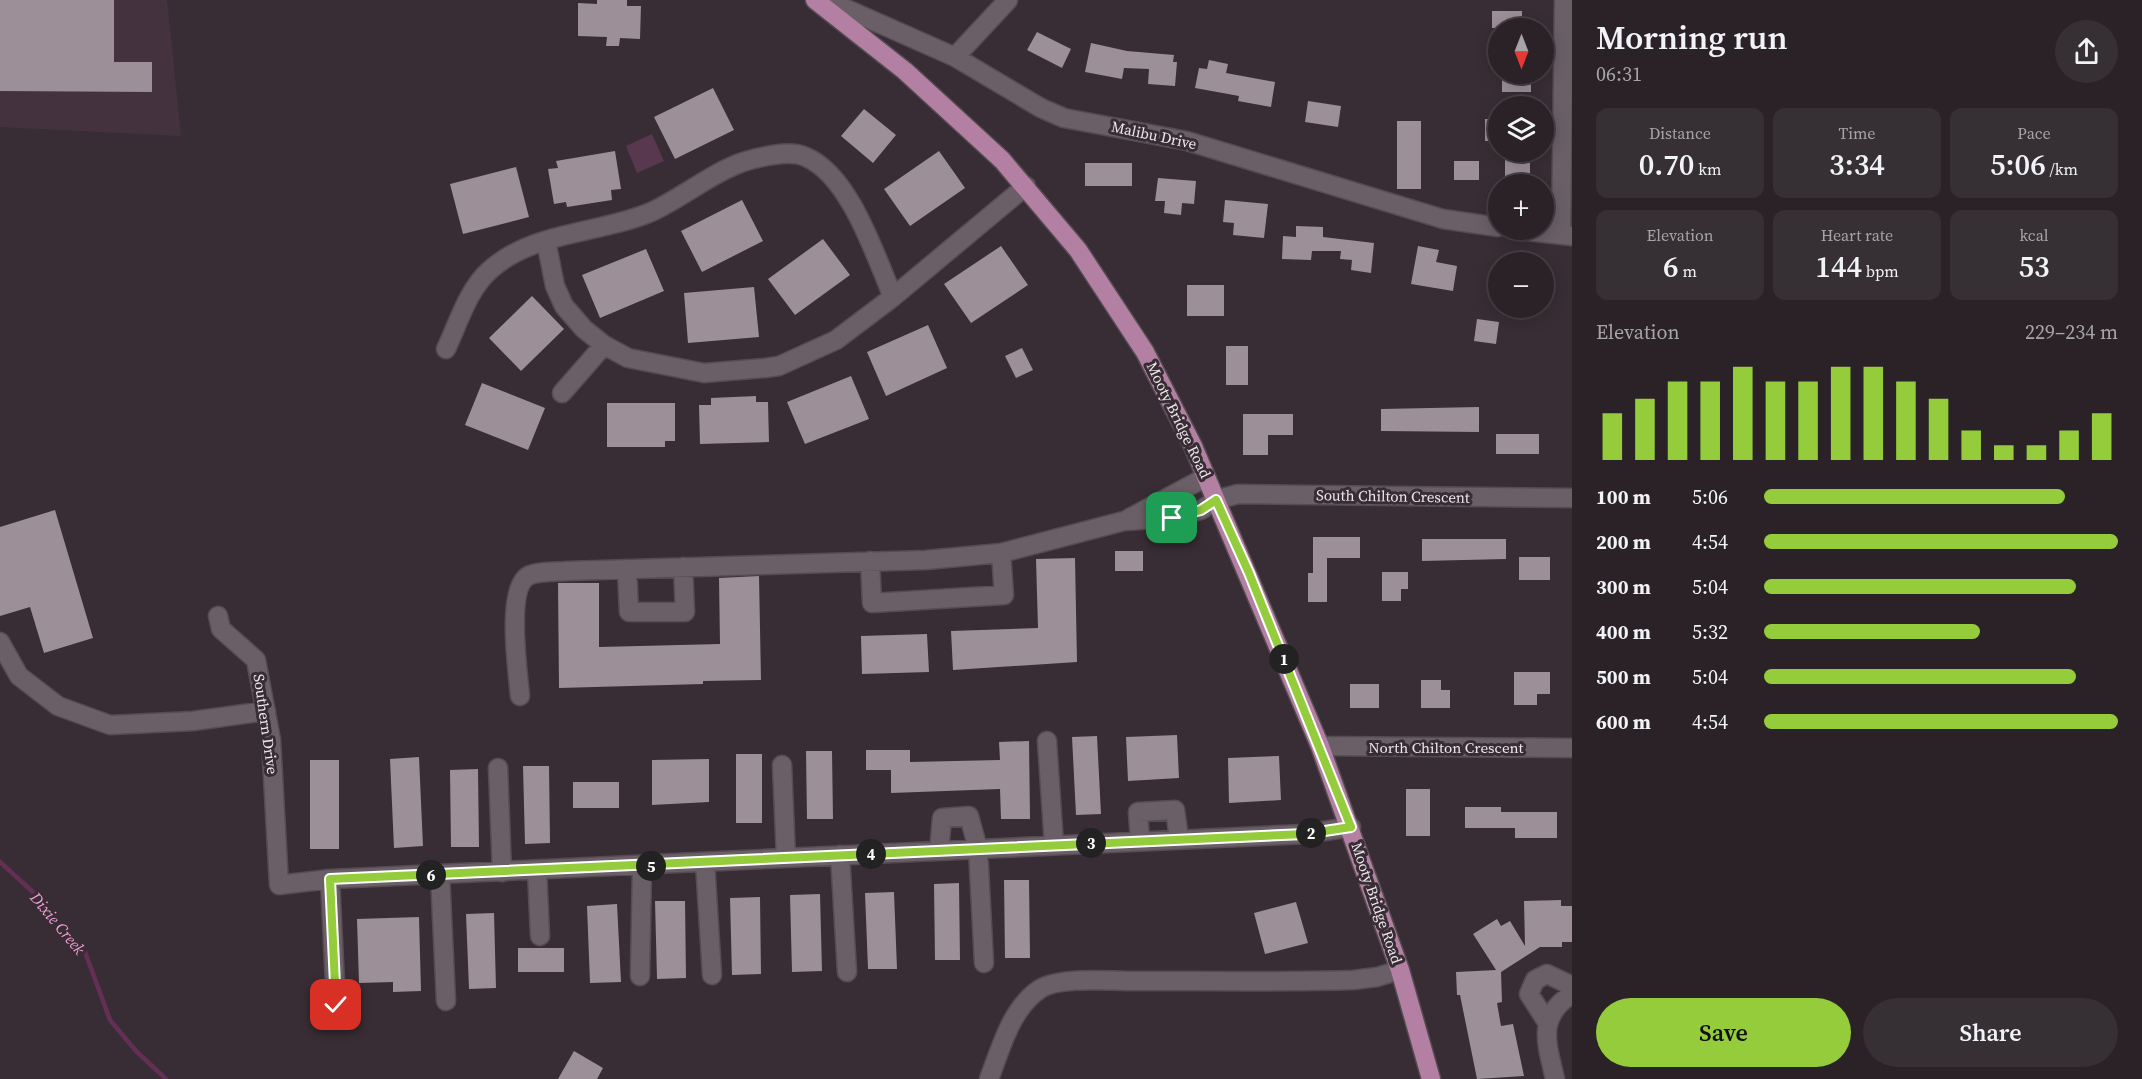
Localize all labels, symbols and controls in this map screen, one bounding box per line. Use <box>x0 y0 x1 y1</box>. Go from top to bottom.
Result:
text: Morning run <box>1596 15 1788 60</box>
north arrow <box>1488 18 1554 84</box>
map controls <box>1488 18 1554 318</box>
button: share <box>2055 20 2118 83</box>
text: 06:31 <box>1596 60 1642 88</box>
button: layers <box>1488 96 1554 162</box>
street label: Malibu Drive <box>1109 116 1199 154</box>
text: Distance <box>1649 122 1711 144</box>
text: Time <box>1838 122 1876 144</box>
text: Pace <box>2017 122 2051 144</box>
text: 0.70 <box>1639 144 1694 185</box>
text: 3:34 <box>1829 144 1885 185</box>
text: 5:06 <box>1990 144 2046 185</box>
text: km <box>1694 158 1721 180</box>
text: /km <box>2046 158 2078 180</box>
button: + <box>1488 174 1554 240</box>
text: Elevation <box>1647 224 1713 246</box>
text: Heart rate <box>1821 224 1893 246</box>
text: kcal <box>2019 224 2049 246</box>
text: 6 <box>1663 246 1679 287</box>
text: 144 <box>1815 246 1862 287</box>
text: 53 <box>2018 246 2050 287</box>
button: − <box>1488 252 1554 318</box>
text: m <box>1679 260 1697 282</box>
text: bpm <box>1862 260 1899 282</box>
text: Elevation <box>1596 318 1680 346</box>
text: 229–234 m <box>2025 318 2118 346</box>
street label: Mooty Bridge Road <box>1142 358 1216 482</box>
text: 100 m <box>1596 483 1651 511</box>
text: 5:06 <box>1692 483 1728 511</box>
street label: South Chilton Crescent <box>1316 484 1470 508</box>
pin <box>1146 492 1197 543</box>
icon: arrive <box>1155 501 1188 534</box>
text: 200 m <box>1596 528 1651 556</box>
text: 4:54 <box>1692 528 1728 556</box>
text: 300 m <box>1596 573 1651 601</box>
text: 5:04 <box>1692 573 1728 601</box>
text: 400 m <box>1596 618 1651 646</box>
text: 5:32 <box>1692 618 1728 646</box>
pin: 1 <box>1269 644 1299 674</box>
text: 1 <box>1280 648 1288 670</box>
text: 500 m <box>1596 663 1651 691</box>
text: 5:04 <box>1692 663 1728 691</box>
street label: Southern Drive <box>249 672 283 776</box>
text: 600 m <box>1596 708 1651 736</box>
text: 4:54 <box>1692 708 1728 736</box>
street label: North Chilton Crescent <box>1369 737 1524 758</box>
pin: 2 <box>1296 818 1326 848</box>
text: 2 <box>1307 822 1315 844</box>
pin: 3 <box>1076 828 1106 858</box>
text: 3 <box>1087 832 1095 854</box>
pin: 4 <box>856 839 886 869</box>
street label: Mooty Bridge Road <box>1346 840 1408 967</box>
text: 4 <box>867 843 875 865</box>
pin: 5 <box>636 851 666 881</box>
text: 5 <box>647 855 655 877</box>
pin: 6 <box>416 860 446 890</box>
text: 6 <box>427 864 435 886</box>
water label: Dixie Creek <box>25 886 91 959</box>
pin <box>310 979 361 1030</box>
icon: check <box>319 988 352 1021</box>
button: Save <box>1596 998 1851 1067</box>
button: Share <box>1863 998 2118 1067</box>

